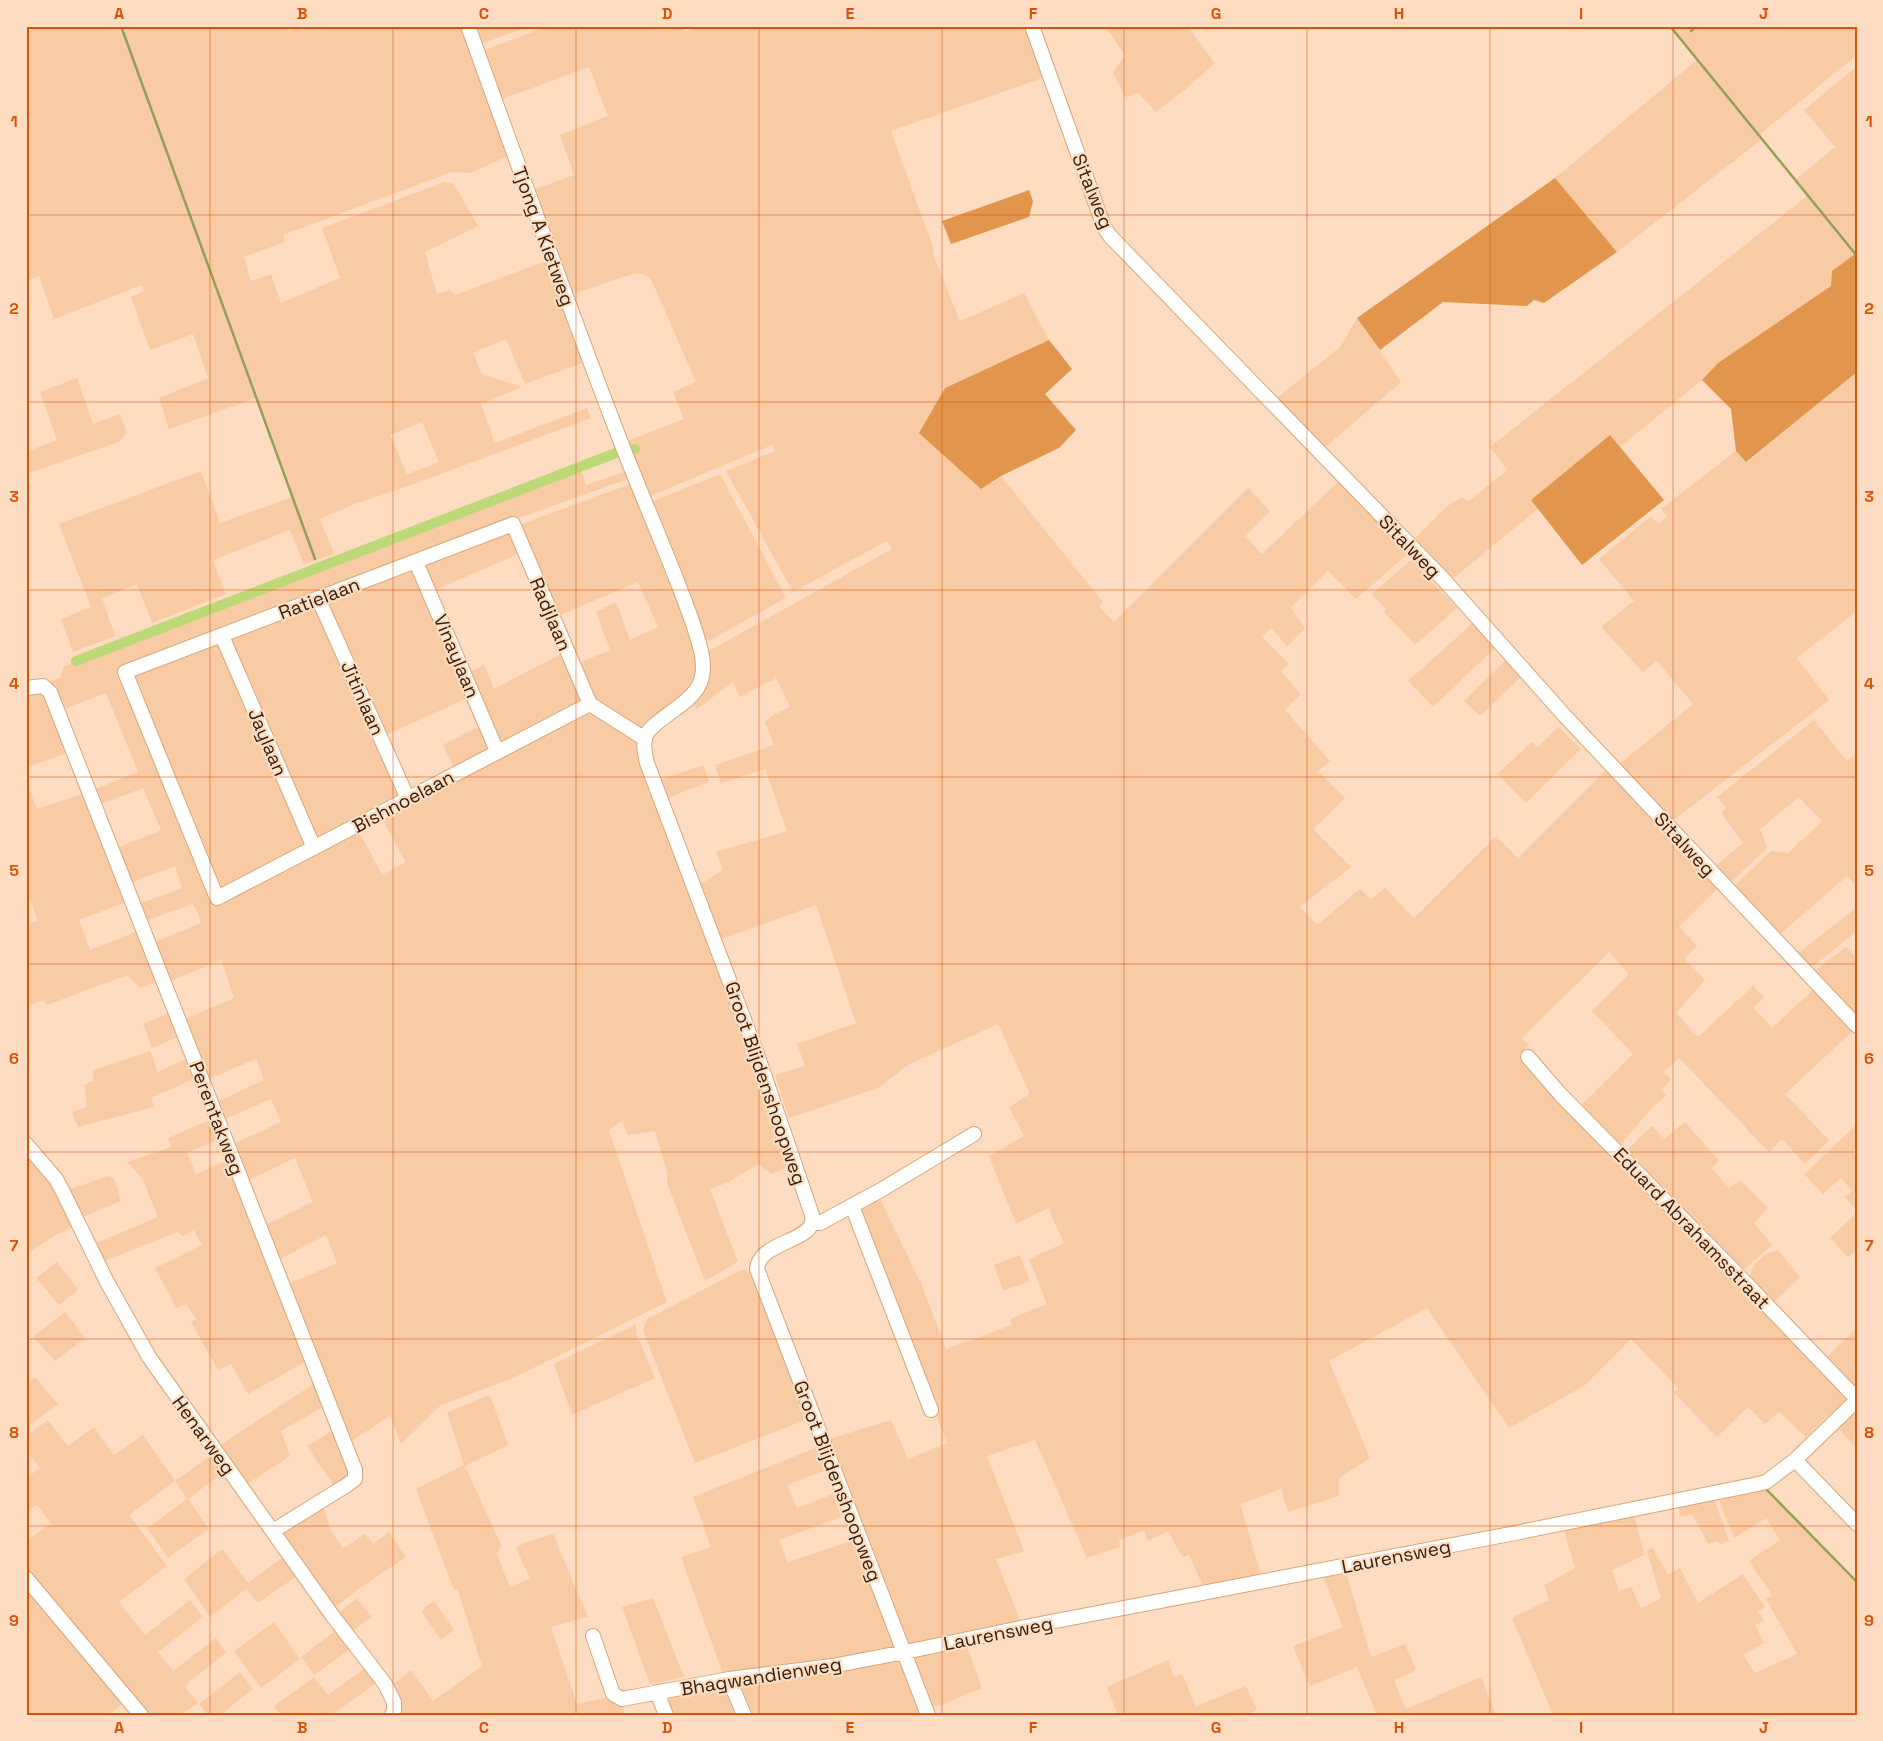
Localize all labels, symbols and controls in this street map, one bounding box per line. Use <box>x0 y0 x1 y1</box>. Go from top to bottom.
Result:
text: A <box>114 3 124 24</box>
text: B <box>297 3 307 24</box>
text: C <box>479 3 489 24</box>
text: D <box>662 3 672 24</box>
text: E <box>846 3 855 24</box>
text: F <box>1029 3 1038 24</box>
text: G <box>1211 3 1221 24</box>
text: H <box>1394 3 1404 24</box>
text: I <box>1579 3 1583 24</box>
text: J <box>1759 3 1769 24</box>
text: 1 <box>10 111 18 132</box>
text: 1 <box>1865 111 1873 132</box>
street label: Sitalweg <box>1066 150 1119 233</box>
street label: Tjong A Kietweg <box>507 163 580 309</box>
text: 2 <box>9 298 19 319</box>
text: 2 <box>1864 298 1874 319</box>
text: 3 <box>9 486 19 507</box>
text: 3 <box>1864 486 1874 507</box>
street label: Sitalweg <box>1373 509 1446 583</box>
street label: Ratielaan <box>275 572 363 625</box>
street label: Radjlaan <box>524 574 577 655</box>
street label: Vinaylaan <box>428 611 485 702</box>
street label: Jitinlaan <box>335 657 390 739</box>
text: 4 <box>9 673 19 694</box>
text: 4 <box>1864 673 1874 694</box>
street label: Jaylaan <box>242 705 293 780</box>
street label: Bishnoelaan <box>348 764 458 839</box>
street label: Sitalweg <box>1649 807 1721 882</box>
text: 5 <box>9 860 19 881</box>
text: 5 <box>1864 860 1874 881</box>
street label: Groot Blijdenshoopweg <box>719 978 812 1188</box>
text: 6 <box>9 1048 19 1069</box>
text: 6 <box>1864 1048 1874 1069</box>
street label: Perentakweg <box>183 1058 250 1179</box>
street label: Eduard Abrahamsstraat <box>1608 1142 1775 1315</box>
text: 7 <box>10 1235 19 1256</box>
text: 7 <box>1865 1235 1874 1256</box>
street label: Groot Blijdenshoopweg <box>788 1377 887 1585</box>
street label: Henarweg <box>166 1391 241 1480</box>
text: 8 <box>9 1422 19 1443</box>
text: 8 <box>1864 1422 1874 1443</box>
street label: Laurensweg <box>1339 1534 1453 1579</box>
text: 9 <box>9 1610 19 1631</box>
text: 9 <box>1864 1610 1874 1631</box>
street label: Laurensweg <box>941 1611 1055 1656</box>
street label: Bhagwandienweg <box>679 1651 843 1702</box>
text: A <box>114 1717 124 1738</box>
text: B <box>297 1717 307 1738</box>
text: C <box>479 1717 489 1738</box>
text: D <box>662 1717 672 1738</box>
text: E <box>846 1717 855 1738</box>
text: F <box>1029 1717 1038 1738</box>
text: G <box>1211 1717 1221 1738</box>
text: H <box>1394 1717 1404 1738</box>
text: I <box>1579 1717 1583 1738</box>
text: J <box>1759 1717 1769 1738</box>

